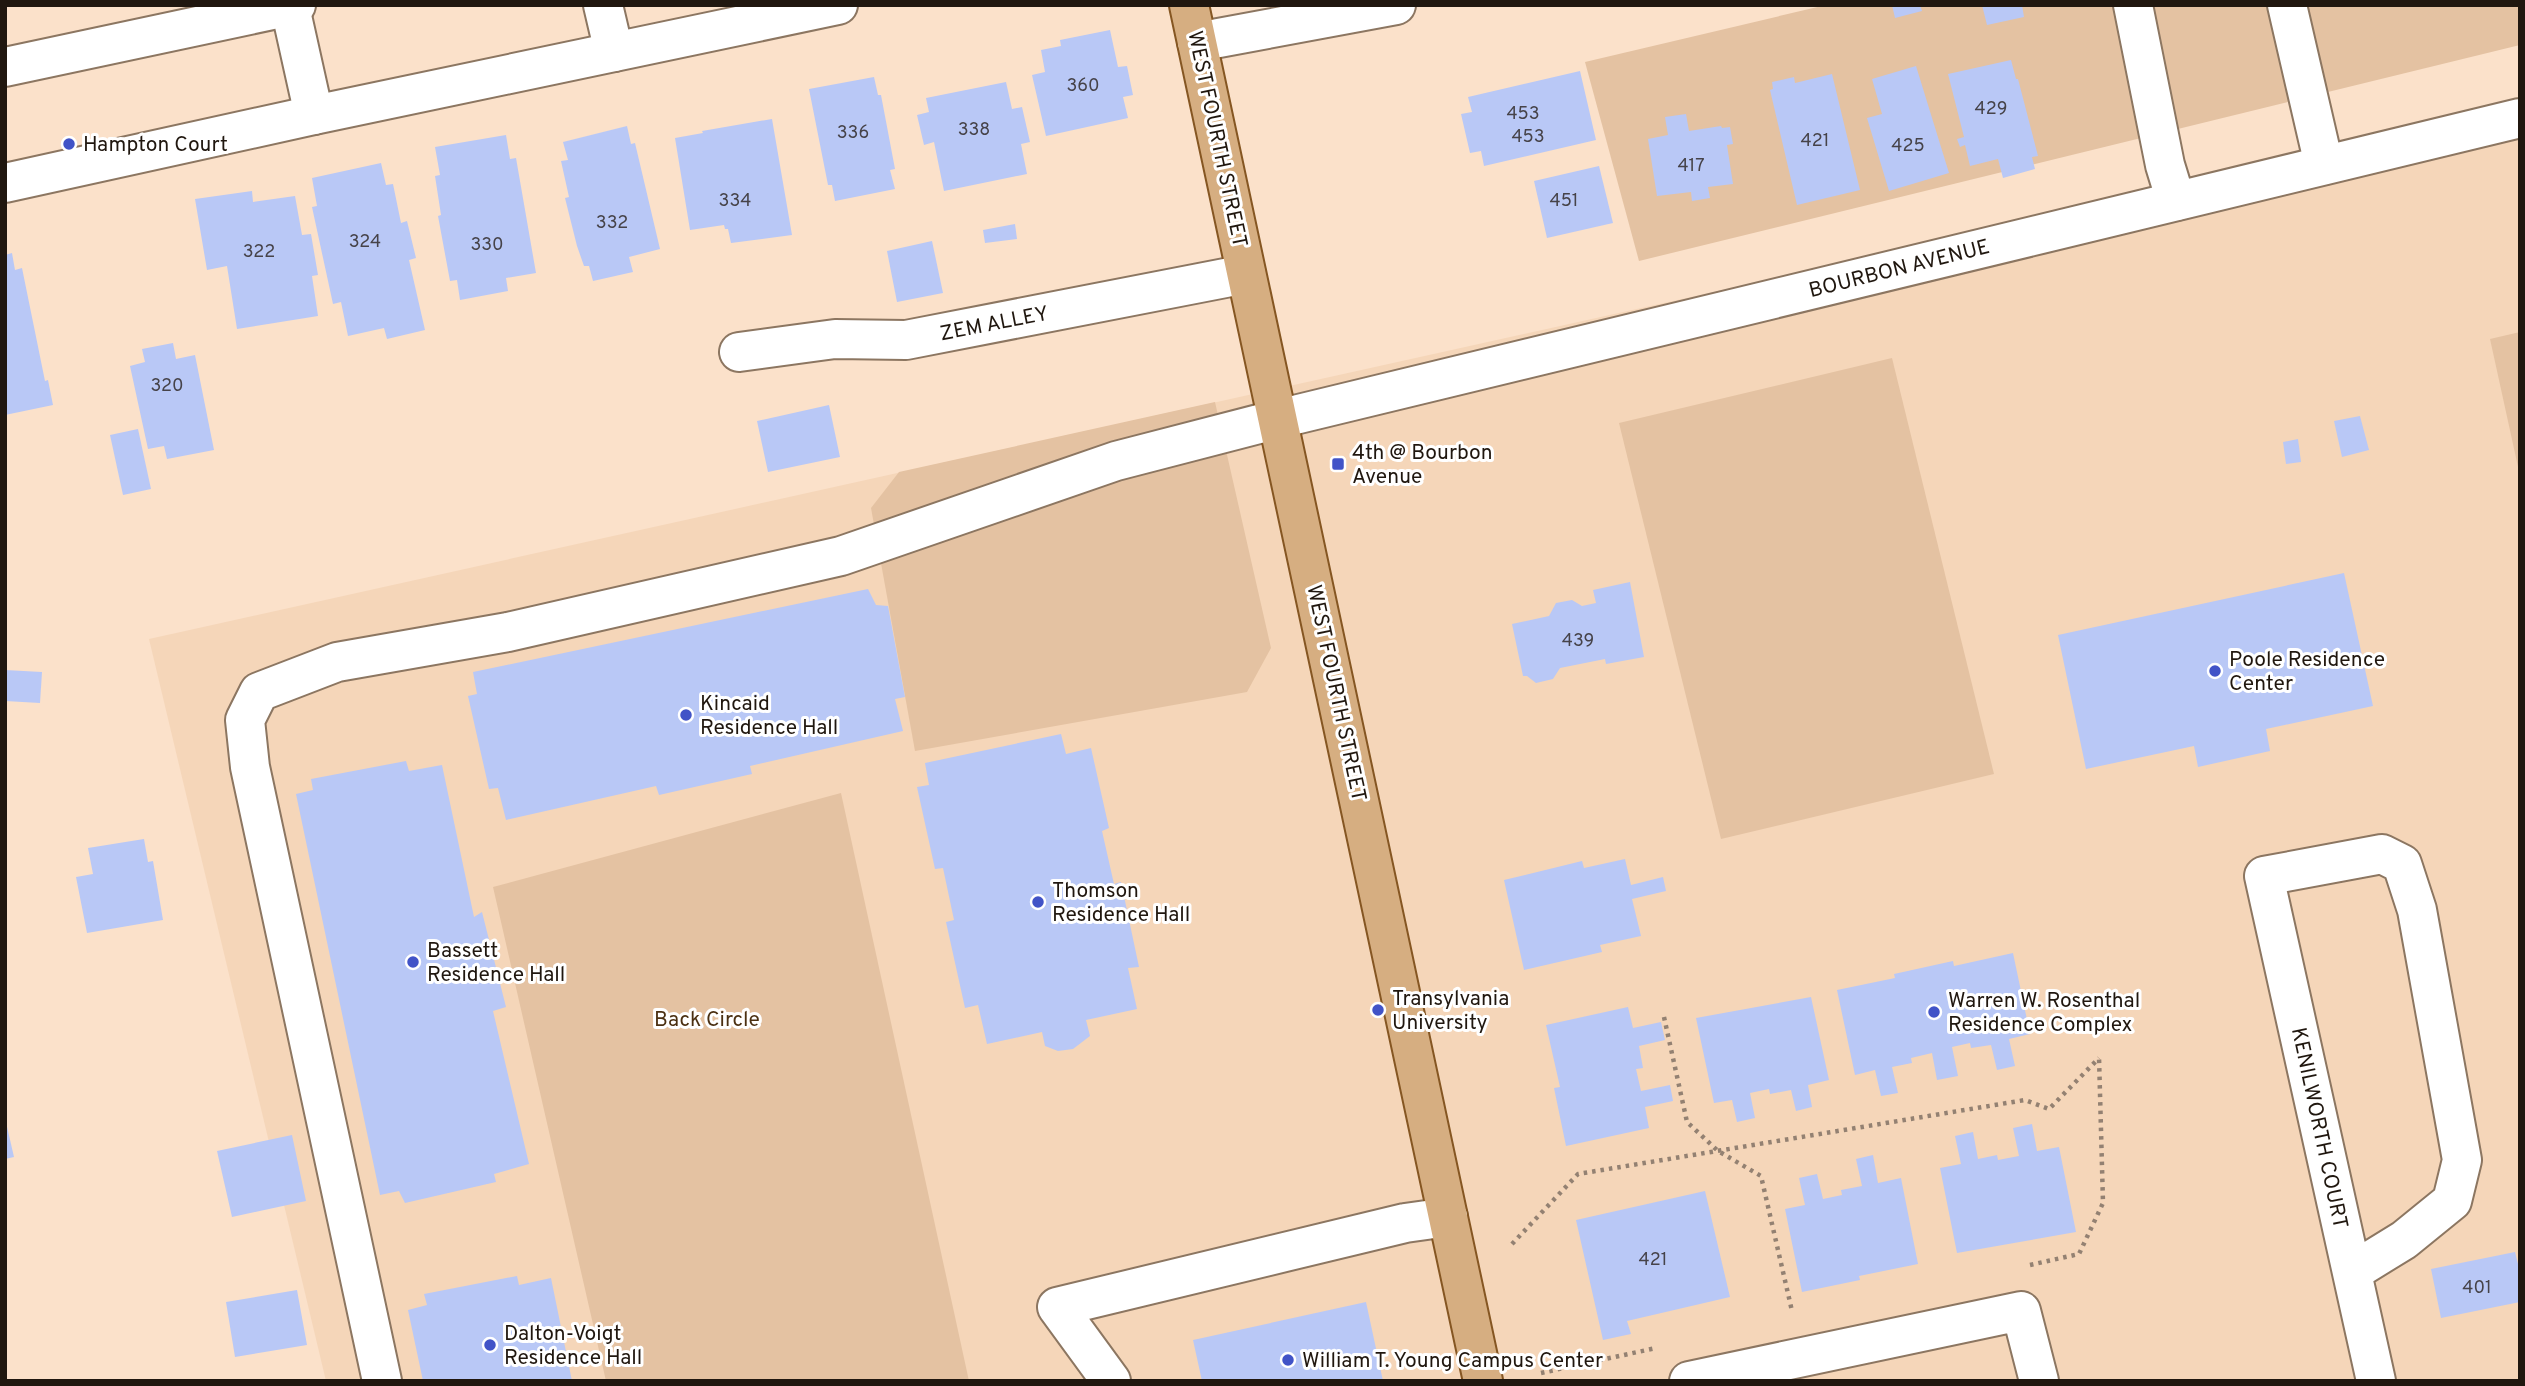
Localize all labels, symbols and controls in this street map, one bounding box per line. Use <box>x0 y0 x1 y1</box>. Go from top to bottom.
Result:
street label: WEST FOURTH STREET <box>1180 29 1253 250</box>
house number: 360 <box>1066 75 1100 98</box>
house number: 429 <box>1975 98 2007 121</box>
house number: 453 <box>1506 103 1540 126</box>
house number: 338 <box>958 119 990 142</box>
house number: 336 <box>837 122 869 145</box>
house number: 453 <box>1511 126 1545 149</box>
house number: 421 <box>1801 130 1829 153</box>
place label: Hampton Court <box>83 132 228 159</box>
house number: 425 <box>1891 135 1925 158</box>
marker: Hampton Court <box>61 136 77 152</box>
house number: 417 <box>1677 155 1705 178</box>
house number: 334 <box>719 190 751 213</box>
house number: 451 <box>1549 190 1579 213</box>
house number: 332 <box>596 212 628 235</box>
house number: 324 <box>349 231 381 254</box>
house number: 330 <box>470 234 504 257</box>
street label: BOURBON AVENUE <box>1806 234 1993 305</box>
house number: 322 <box>243 241 275 264</box>
street label: ZEM ALLEY <box>938 301 1051 348</box>
house number: 320 <box>150 375 184 398</box>
place label: 4th @ Bourbon Avenue <box>1352 440 1493 491</box>
marker: 4th @ Bourbon Avenue <box>1330 456 1346 472</box>
street label: WEST FOURTH STREET <box>1299 583 1372 804</box>
house number: 439 <box>1562 630 1594 653</box>
place label: Poole Residence Center <box>2229 647 2385 698</box>
marker: Poole Residence Center <box>2207 663 2223 679</box>
place label: Kincaid Residence Hall <box>700 691 838 742</box>
marker: Kincaid Residence Hall <box>678 707 694 723</box>
place label: Thomson Residence Hall <box>1052 878 1190 929</box>
marker: Thomson Residence Hall <box>1030 894 1046 910</box>
place label: Bassett Residence Hall <box>427 938 565 989</box>
marker: Bassett Residence Hall <box>405 954 421 970</box>
place label: Transylvania University <box>1392 986 1509 1037</box>
place label: Warren W. Rosenthal Residence Complex <box>1948 988 2140 1039</box>
marker: Transylvania University <box>1370 1002 1386 1018</box>
marker: Warren W. Rosenthal Residence Complex <box>1926 1004 1942 1020</box>
park label: Back Circle <box>654 1007 760 1034</box>
street label: KENILWORTH COURT <box>2284 1025 2353 1232</box>
house number: 421 <box>1639 1249 1667 1272</box>
house number: 401 <box>2462 1277 2492 1300</box>
place label: Dalton-Voigt Residence Hall <box>504 1321 642 1372</box>
marker: Dalton-Voigt Residence Hall <box>482 1337 498 1353</box>
place label: William T. Young Campus Center <box>1302 1348 1603 1375</box>
marker: William T. Young Campus Center <box>1280 1352 1296 1368</box>

